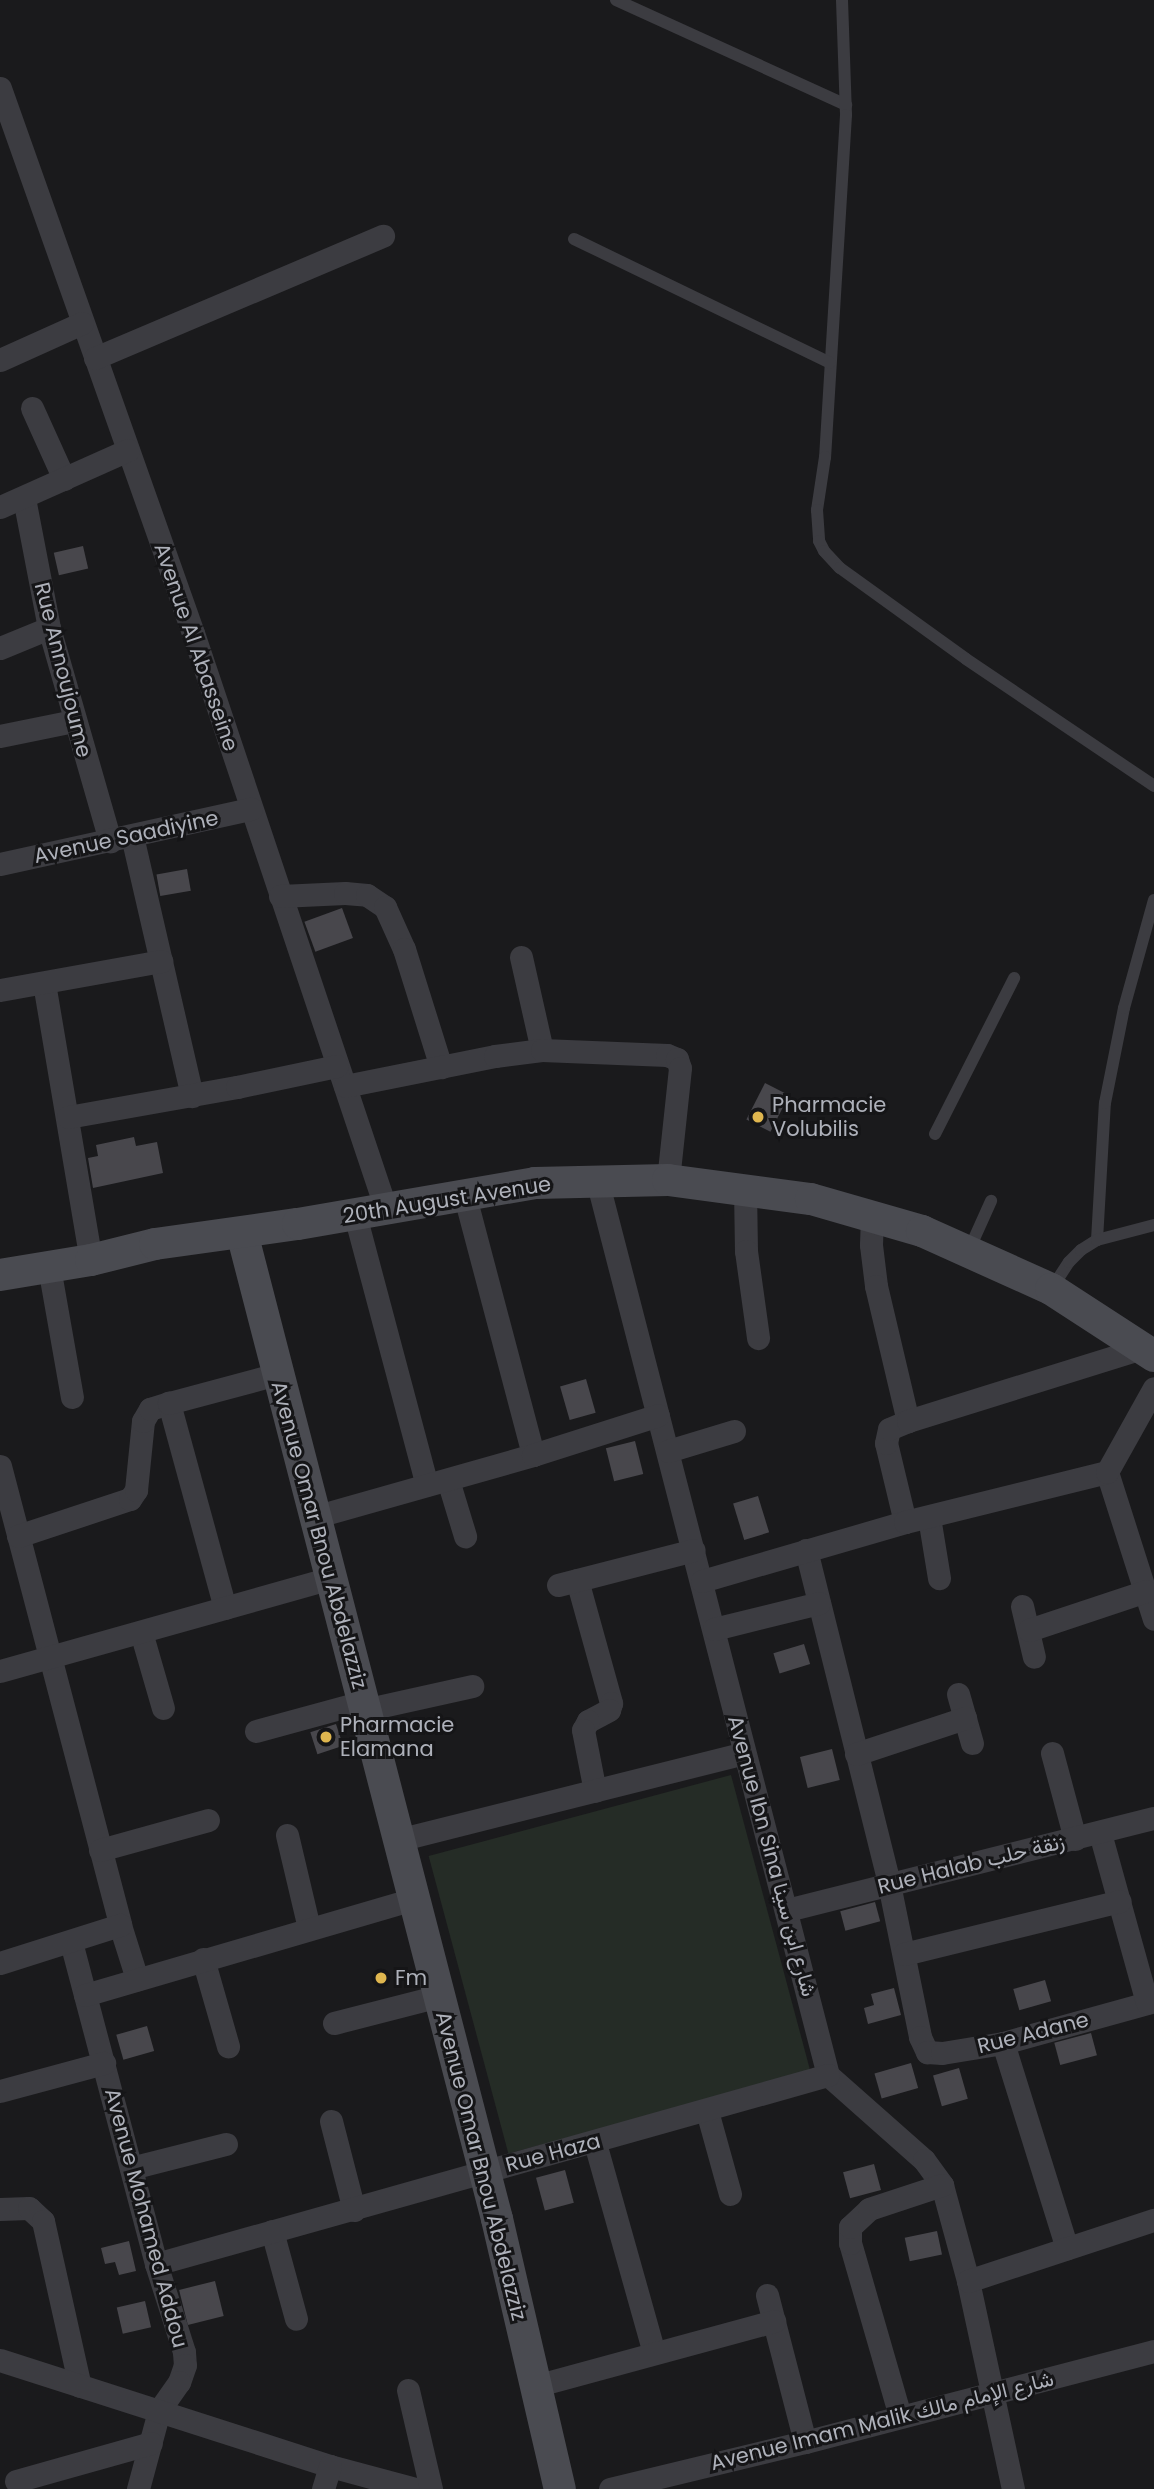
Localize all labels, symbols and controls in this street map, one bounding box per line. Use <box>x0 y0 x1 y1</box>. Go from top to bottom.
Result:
street label: Avenue Al Abasseine <box>149 540 243 754</box>
street label: Rue Annoujoume <box>29 580 97 760</box>
street label: Avenue Saadiyine <box>31 805 221 869</box>
place label: Pharmacie Volubilis <box>772 1092 886 1142</box>
marker: Pharmacie Volubilis <box>750 1109 766 1125</box>
street label: 20th August Avenue <box>341 1171 553 1229</box>
street label: Avenue Omar Bnou Abdelazziz <box>266 1378 372 1692</box>
place label: Pharmacie Elamana <box>340 1712 454 1762</box>
street label: Avenue Ibn Sina شارع ابن سينا <box>722 1713 822 1999</box>
marker: Pharmacie Elamana <box>318 1729 334 1745</box>
street label: Rue Halab زنقة حلب <box>875 1829 1067 1899</box>
place label: Fm <box>395 1965 427 1991</box>
marker: Fm <box>373 1970 389 1986</box>
street label: Rue Adane <box>975 2007 1091 2059</box>
street label: Avenue Omar Bnou Abdelazziz <box>430 2009 532 2323</box>
street label: Avenue Mohamed Addou <box>99 2086 193 2350</box>
street label: Rue Haza <box>503 2128 603 2178</box>
street label: Avenue Imam Malik شارع الإمام مالك <box>708 2366 1056 2476</box>

